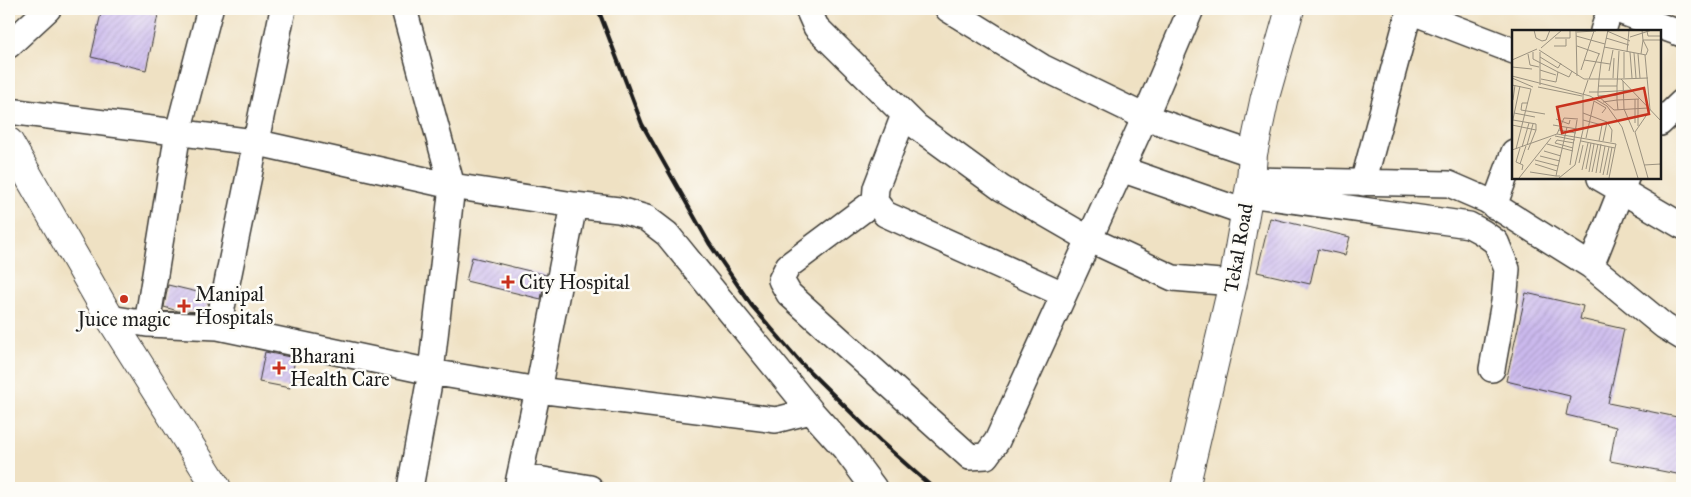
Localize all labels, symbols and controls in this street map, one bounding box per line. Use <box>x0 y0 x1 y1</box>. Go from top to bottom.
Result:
inset map <box>1512 30 1661 179</box>
street label: Tekal Road <box>1218 201 1258 295</box>
place label: City Hospital <box>519 270 630 294</box>
marker: City Hospital <box>501 275 515 289</box>
place label: Manipal Hospitals <box>195 282 273 329</box>
marker: Juice magic <box>118 293 130 305</box>
marker: Manipal Hospitals <box>177 299 191 313</box>
place label: Juice magic <box>75 307 171 332</box>
place label: Bharani Health Care <box>290 344 389 391</box>
marker: Bharani Health Care <box>272 361 286 375</box>

